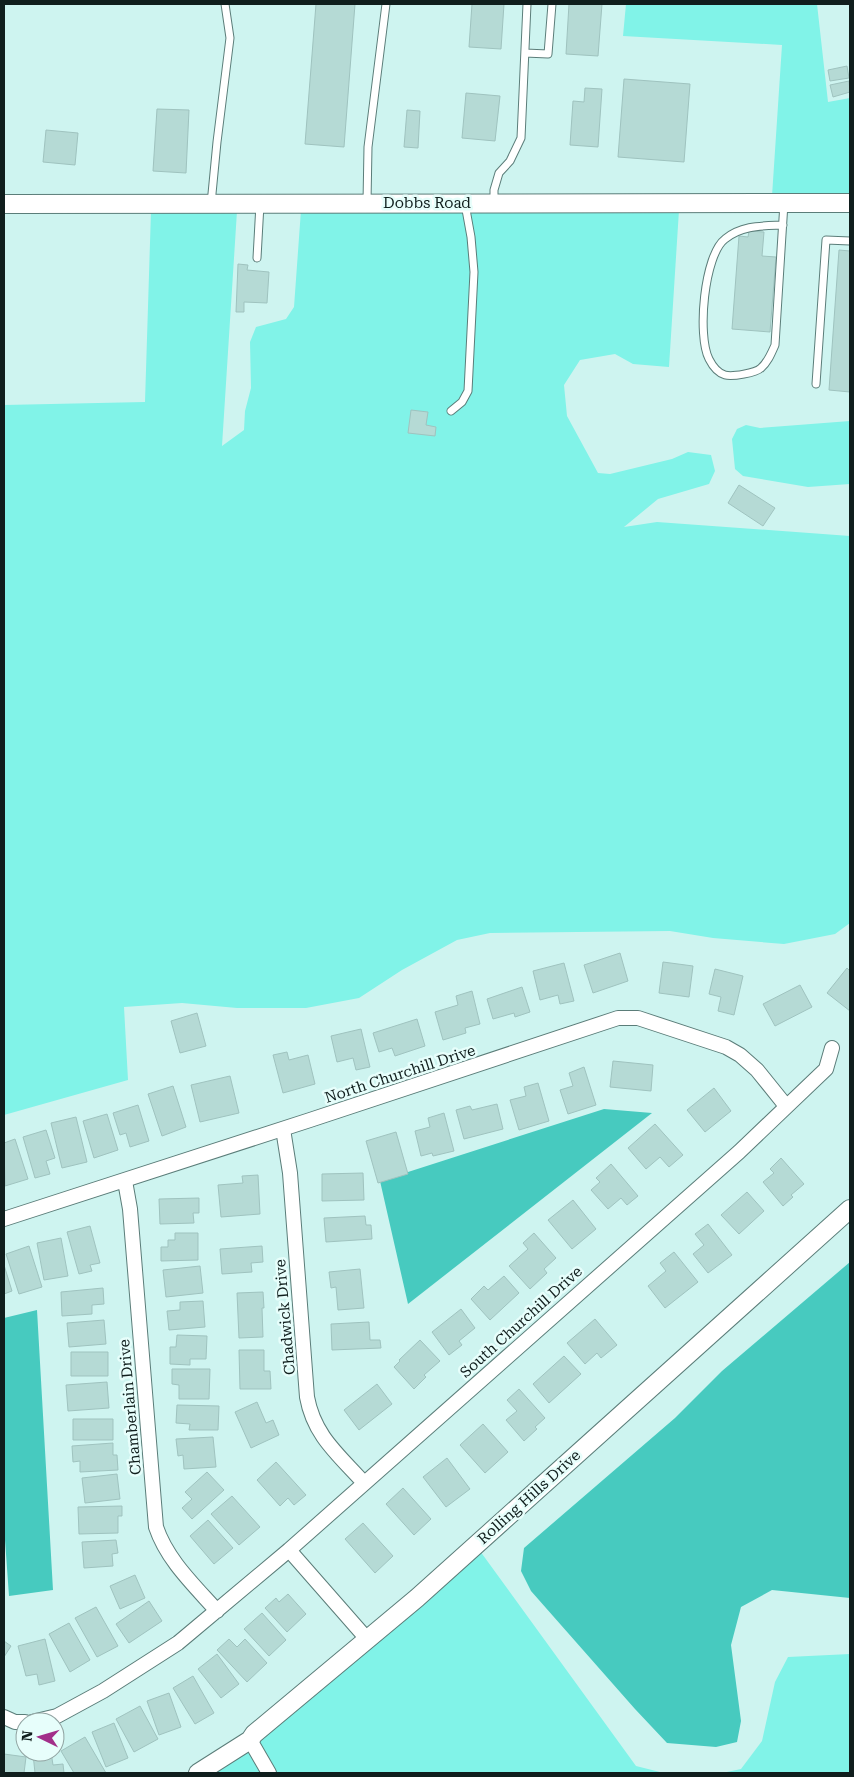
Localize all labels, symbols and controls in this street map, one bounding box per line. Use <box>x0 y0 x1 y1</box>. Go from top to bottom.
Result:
street label: Dobbs Road <box>383 194 471 212</box>
street label: North Churchill Drive <box>322 1041 478 1107</box>
street label: Chadwick Drive <box>271 1258 299 1376</box>
street label: South Churchill Drive <box>456 1262 586 1382</box>
street label: Chamberlain Drive <box>115 1338 145 1476</box>
street label: Rolling Hills Drive <box>474 1446 584 1548</box>
north arrow <box>15 1712 65 1762</box>
text: N <box>19 1730 36 1742</box>

